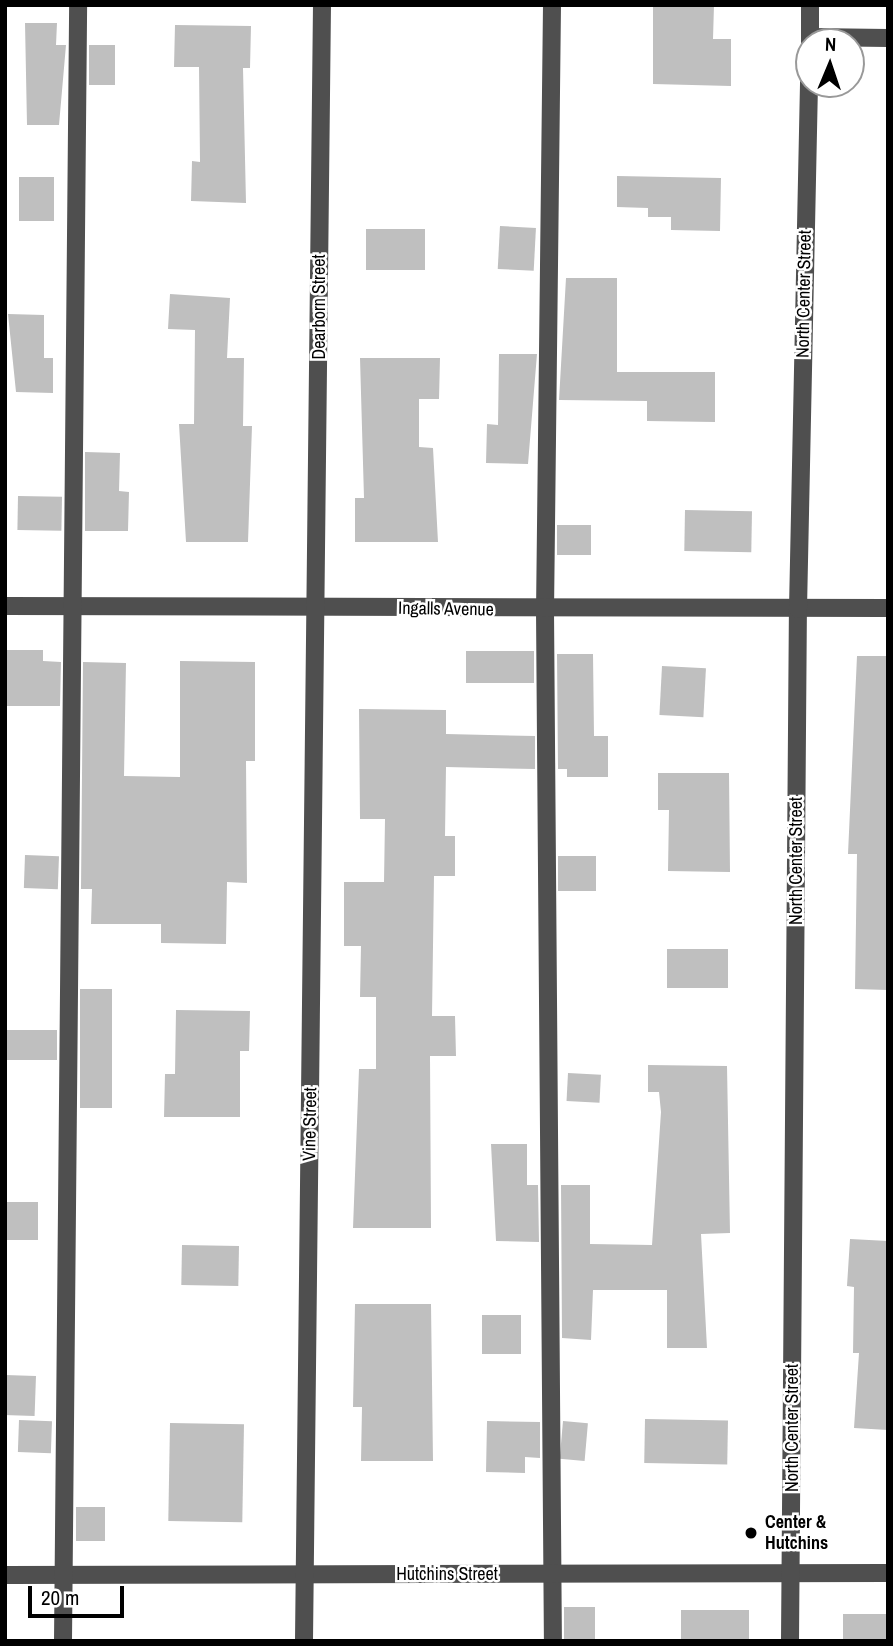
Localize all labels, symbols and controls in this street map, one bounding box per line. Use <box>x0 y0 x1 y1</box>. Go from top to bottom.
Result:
north arrow <box>795 28 865 98</box>
text: N <box>825 31 837 57</box>
street label: North Center Street <box>792 230 816 358</box>
street label: Dearborn Street <box>308 254 330 360</box>
street label: Ingalls Avenue <box>398 597 494 621</box>
street label: North Center Street <box>785 797 807 925</box>
street label: Vine Street <box>299 1087 321 1161</box>
street label: North Center Street <box>781 1364 803 1492</box>
place label: Center & Hutchins <box>765 1512 828 1554</box>
marker: Center & Hutchins <box>743 1525 759 1541</box>
street label: Hutchins Street <box>396 1563 498 1585</box>
scale bar <box>32 1572 128 1616</box>
text: 20 m <box>41 1583 79 1612</box>

